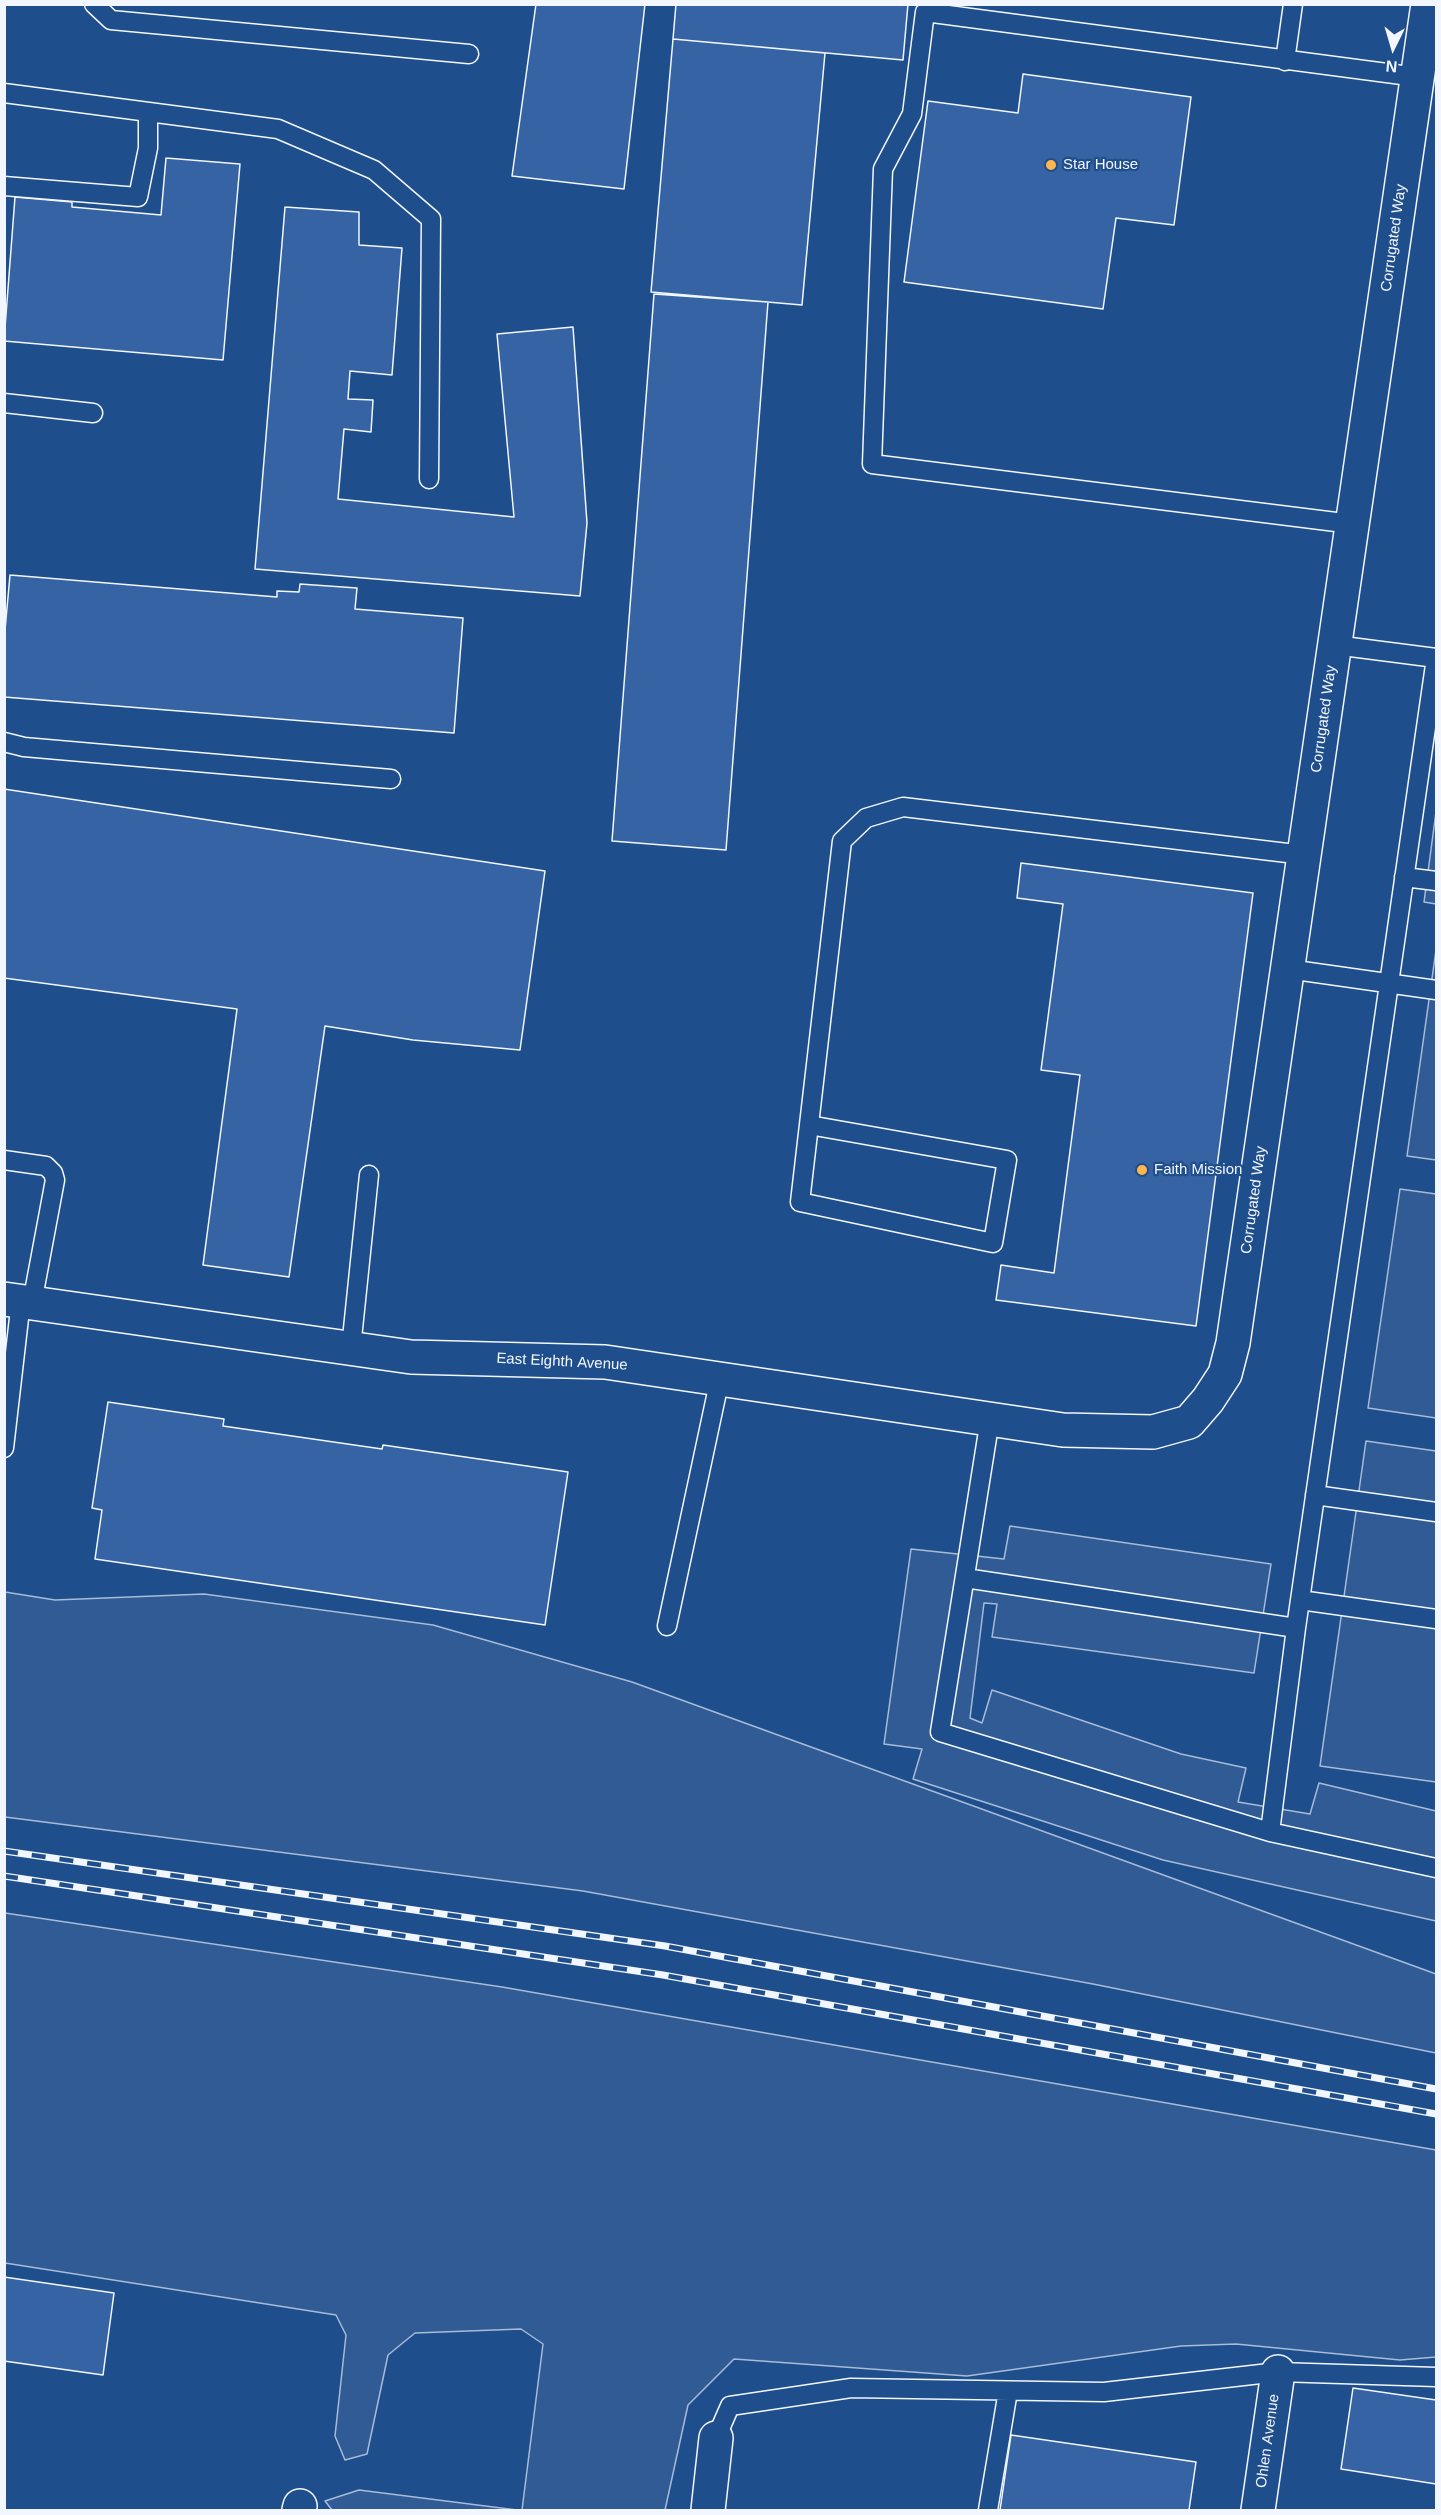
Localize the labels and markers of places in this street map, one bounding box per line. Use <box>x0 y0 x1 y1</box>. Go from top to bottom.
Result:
place label: Star House <box>1063 156 1138 174</box>
marker: Star House <box>1044 158 1058 172</box>
place label: Faith Mission <box>1154 1161 1242 1179</box>
marker: Faith Mission <box>1135 1163 1149 1177</box>

